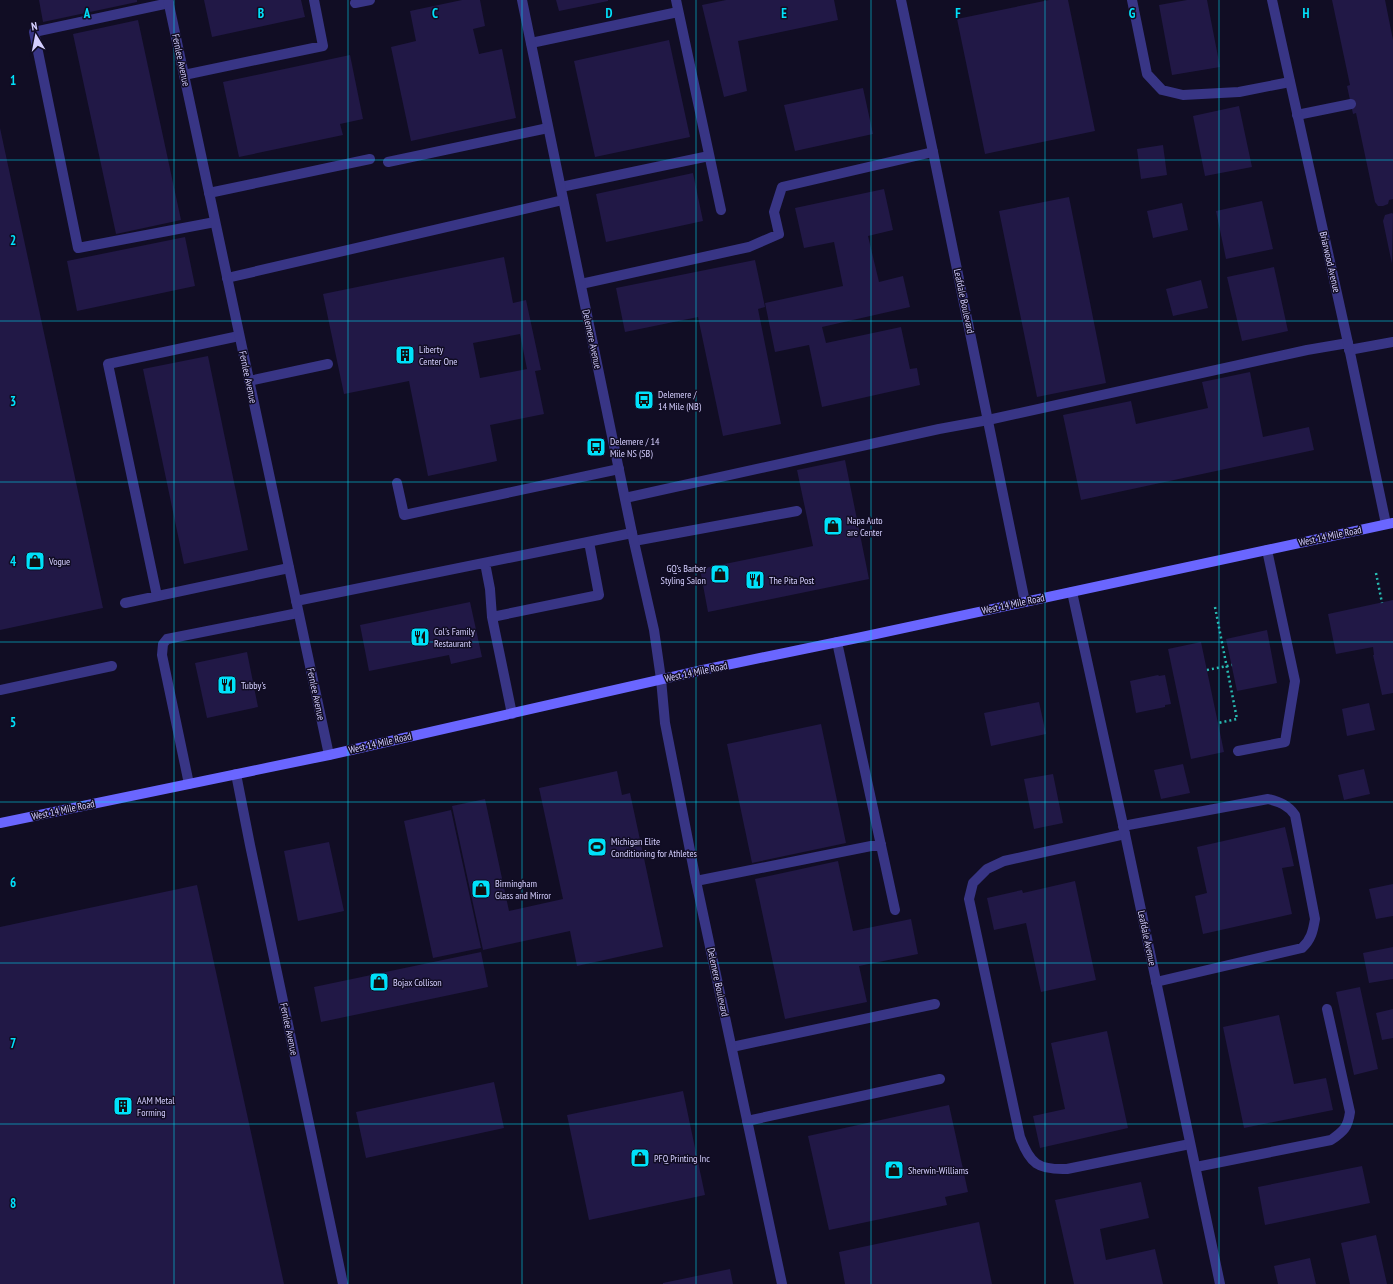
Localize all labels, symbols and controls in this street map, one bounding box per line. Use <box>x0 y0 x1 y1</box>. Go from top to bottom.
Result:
text: A <box>83 5 91 22</box>
text: B <box>258 5 264 22</box>
text: C <box>432 5 438 22</box>
text: D <box>606 5 613 22</box>
text: E <box>781 5 787 22</box>
text: F <box>955 5 961 22</box>
text: G <box>1129 5 1136 22</box>
text: H <box>1303 5 1310 22</box>
north arrow <box>16 16 56 56</box>
text: N <box>30 19 38 34</box>
street label: Fernlee Avenue <box>169 33 193 87</box>
text: 1 <box>10 72 16 89</box>
street label: Briarwood Avenue <box>1317 230 1343 294</box>
text: 2 <box>10 232 16 249</box>
street label: Leafdale Boulevard <box>951 267 977 335</box>
street label: Delemere Avenue <box>579 308 605 370</box>
place label: Liberty Center One <box>419 343 458 368</box>
building icon: Liberty Center One <box>394 344 416 366</box>
street label: Fernlee Avenue <box>236 350 260 404</box>
place label: Delemere / 14 Mile (NB) <box>658 388 702 413</box>
bus stop icon: Delemere / 14 Mile (NB) <box>633 389 655 411</box>
text: 3 <box>10 393 16 410</box>
place label: Delemere / 14 Mile NS (SB) <box>610 435 660 460</box>
bus stop icon: Delemere / 14 Mile NS (SB) <box>585 436 607 458</box>
place label: Napa Auto are Center <box>847 514 883 539</box>
shop icon: Napa Auto are Center <box>822 515 844 537</box>
street label: West 14 Mile Road <box>1297 523 1363 549</box>
shop icon: Vogue <box>24 550 46 572</box>
text: 4 <box>10 553 17 570</box>
place label: Vogue <box>48 555 70 568</box>
place label: GQ's Barber Styling Salon <box>661 562 706 587</box>
shop icon: GQ's Barber Styling Salon <box>709 563 731 585</box>
restaurant icon: The Pita Post <box>744 569 766 591</box>
place label: The Pita Post <box>769 574 815 587</box>
street label: West 14 Mile Road <box>980 591 1046 617</box>
place label: Col's Family Restaurant <box>434 625 475 650</box>
restaurant icon: Col's Family Restaurant <box>409 626 431 648</box>
street label: West 14 Mile Road <box>663 659 729 685</box>
street label: Fernlee Avenue <box>304 667 328 721</box>
restaurant icon: Tubby's <box>216 674 238 696</box>
place label: Tubby's <box>241 679 267 692</box>
text: 5 <box>10 714 16 731</box>
street label: West 14 Mile Road <box>347 729 413 757</box>
street label: West 14 Mile Road <box>30 797 96 823</box>
place label: Michigan Elite Conditioning for Athletes <box>611 835 698 860</box>
sports icon: Michigan Elite Conditioning for Athletes <box>586 836 608 858</box>
text: 6 <box>10 874 16 891</box>
place label: Birmingham Glass and Mirror <box>495 877 551 902</box>
shop icon: Birmingham Glass and Mirror <box>470 878 492 900</box>
street label: Leafdale Avenue <box>1135 909 1159 967</box>
street label: Delemere Boulevard <box>704 946 732 1018</box>
shop icon: Bojax Collison <box>368 971 390 993</box>
place label: Bojax Collison <box>393 976 442 989</box>
street label: Fernlee Avenue <box>277 1002 301 1056</box>
text: 7 <box>10 1035 16 1052</box>
place label: AAM Metal Forming <box>137 1094 175 1119</box>
building icon: AAM Metal Forming <box>112 1095 134 1117</box>
shop icon: PFQ Printing Inc <box>629 1147 651 1169</box>
place label: PFQ Printing Inc <box>654 1152 710 1165</box>
shop icon: Sherwin-Williams <box>883 1159 905 1181</box>
place label: Sherwin-Williams <box>908 1164 969 1177</box>
text: 8 <box>10 1195 16 1212</box>

